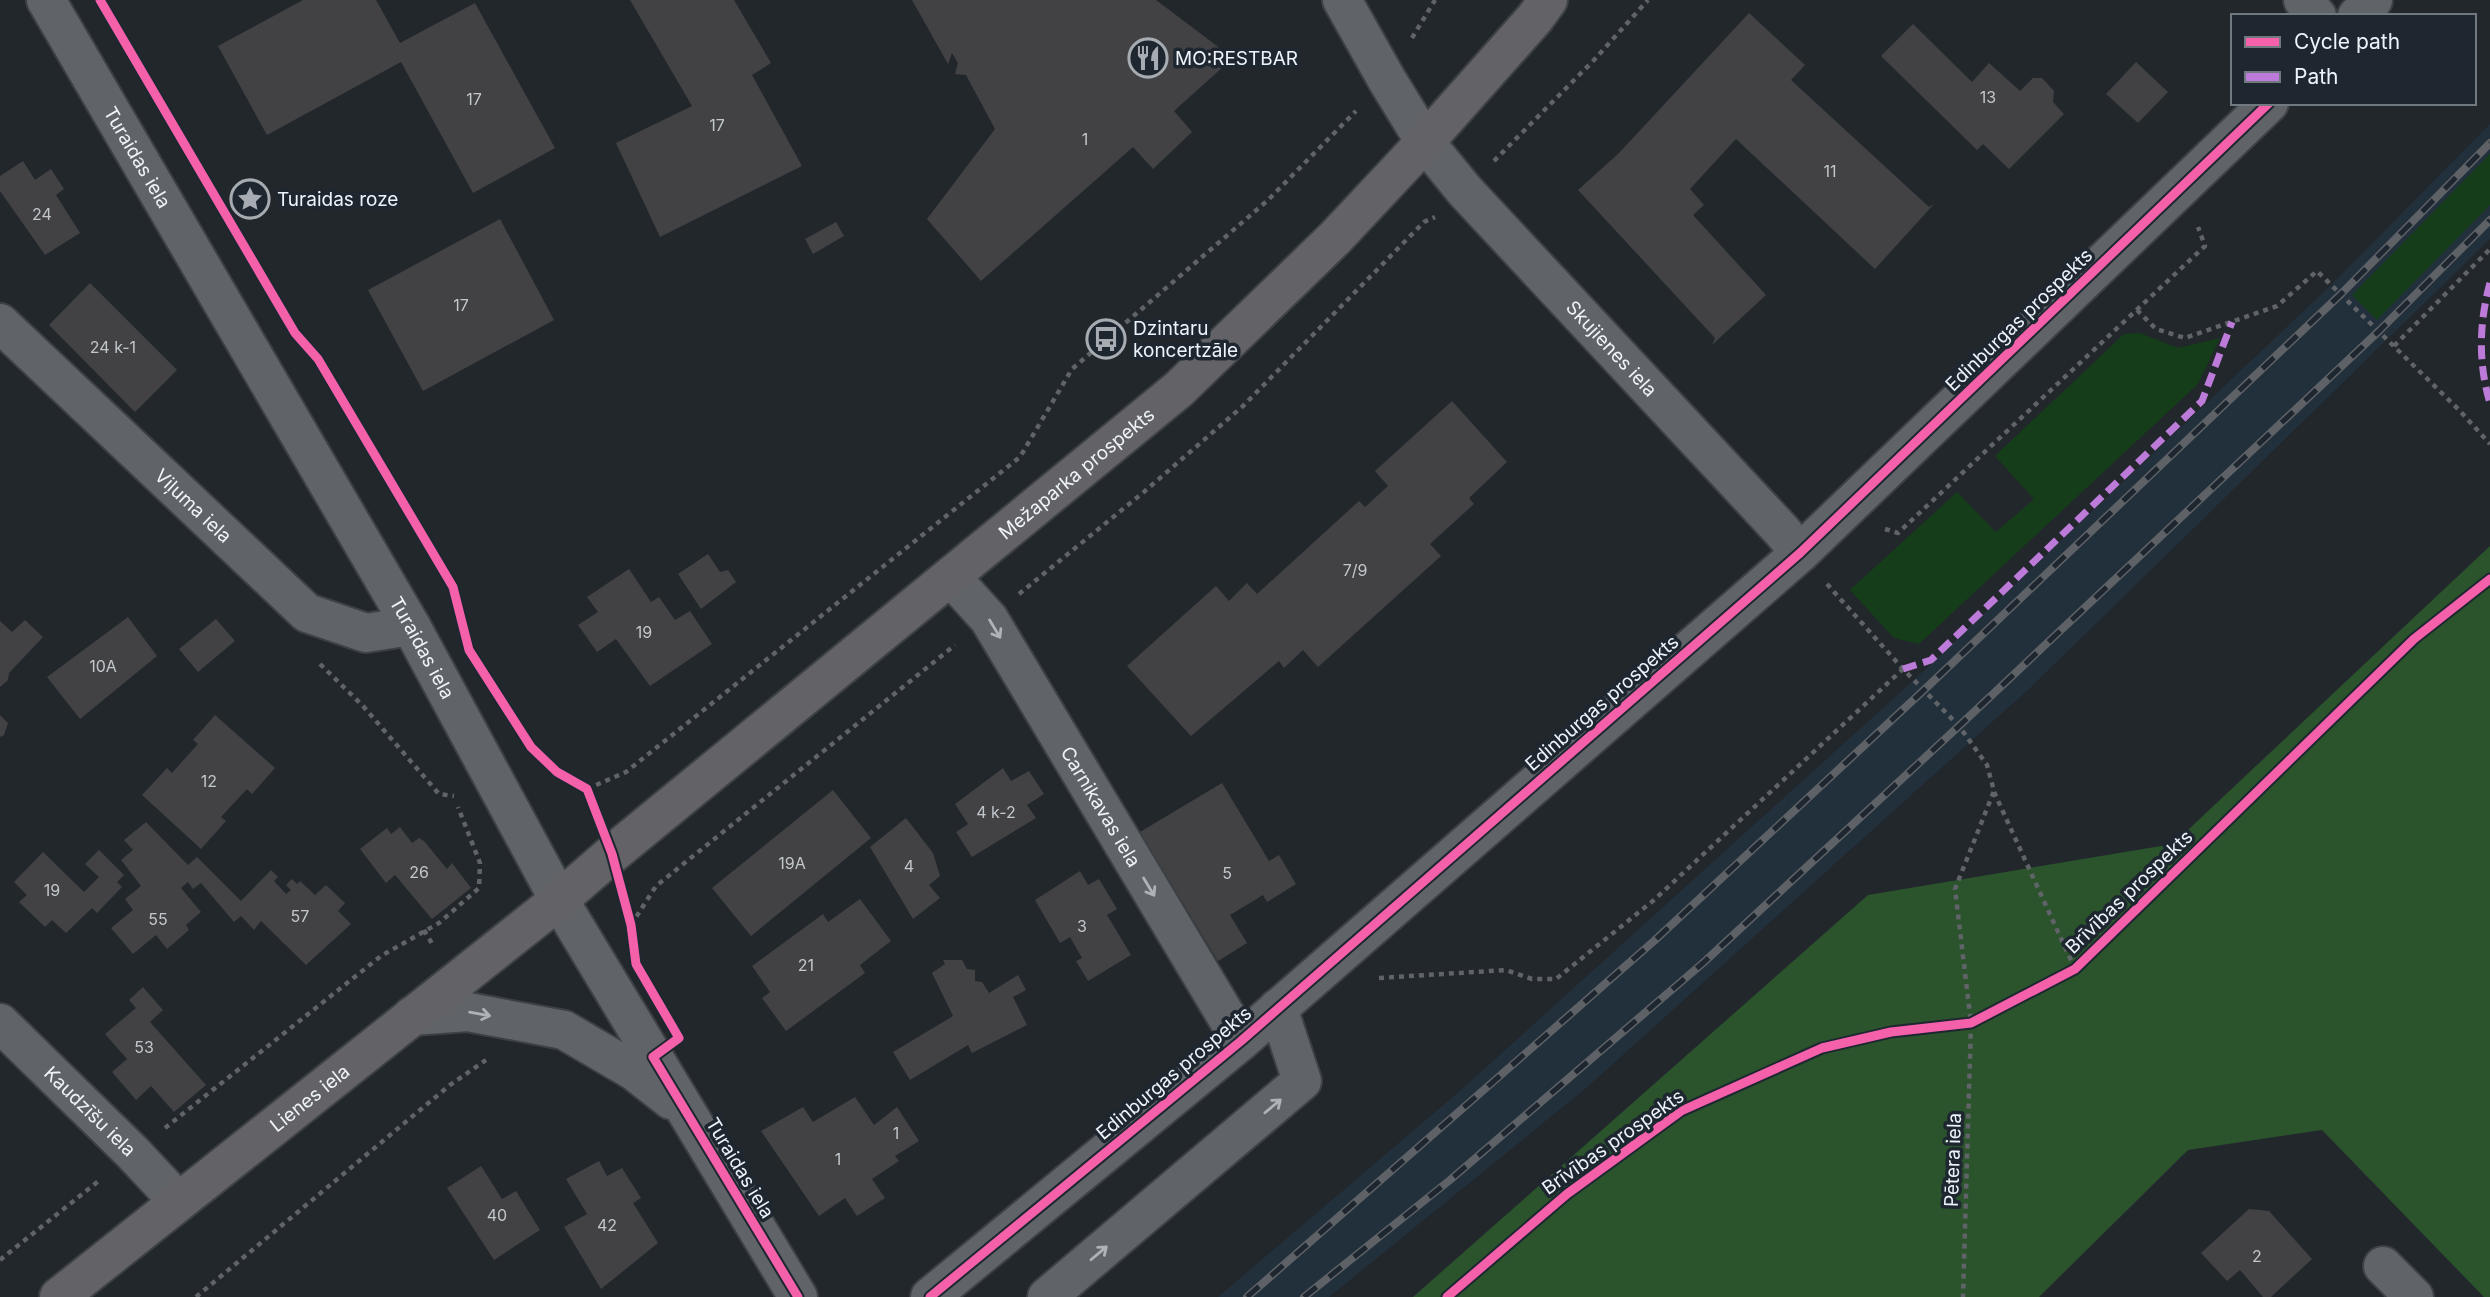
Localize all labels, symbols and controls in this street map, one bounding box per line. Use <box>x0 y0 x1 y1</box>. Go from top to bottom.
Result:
legend <box>2231 14 2476 105</box>
text: Cycle path <box>2294 29 2400 54</box>
restaurant icon: MO:RESTBAR <box>1127 37 1169 79</box>
place label: MO:RESTBAR <box>1175 47 1298 70</box>
text: Path <box>2294 64 2339 89</box>
house number: 13 <box>1980 87 1996 107</box>
house number: 17 <box>466 89 482 109</box>
street label: Turaidas iela <box>99 103 176 212</box>
house number: 17 <box>709 115 725 135</box>
house number: 1 <box>1082 129 1088 149</box>
house number: 11 <box>1823 161 1837 181</box>
place icon: Turaidas roze <box>229 178 271 220</box>
place label: Turaidas roze <box>277 188 398 211</box>
house number: 24 <box>32 204 52 224</box>
street label: Edinburgas prospekts <box>1941 244 2097 396</box>
house number: 17 <box>453 295 469 315</box>
street label: Skujienes iela <box>1561 296 1662 401</box>
place label: Dzintaru koncertzāle <box>1133 317 1238 362</box>
bus stop icon: Dzintaru koncertzāle <box>1085 318 1127 360</box>
house number: 24 k-1 <box>90 337 136 357</box>
street label: Mežaparka prospekts <box>994 403 1159 544</box>
street label: Viļuma iela <box>150 464 237 547</box>
house number: 7/9 <box>1343 560 1367 580</box>
street label: Turaidas iela <box>385 592 460 703</box>
one-way arrow <box>988 618 1002 638</box>
house number: 19 <box>636 622 652 642</box>
street label: Edinburgas prospekts <box>1521 630 1683 776</box>
house number: 10A <box>89 656 117 676</box>
street label: Carnikavas iela <box>1056 742 1146 871</box>
house number: 12 <box>201 771 217 791</box>
house number: 4 k-2 <box>976 802 1016 822</box>
street label: Brīvības prospekts <box>2061 825 2197 959</box>
house number: 19A <box>778 853 806 873</box>
house number: 4 <box>904 856 914 876</box>
house number: 26 <box>409 862 429 882</box>
house number: 5 <box>1222 863 1232 883</box>
one-way arrow <box>1143 877 1157 897</box>
house number: 19 <box>44 880 60 900</box>
house number: 57 <box>291 906 309 926</box>
house number: 55 <box>148 909 168 929</box>
house number: 3 <box>1077 916 1087 936</box>
house number: 21 <box>798 955 814 975</box>
street label: Edinburgas prospekts <box>1092 1001 1256 1145</box>
one-way arrow <box>468 1008 491 1022</box>
house number: 53 <box>134 1037 154 1057</box>
street label: Lienes iela <box>265 1059 354 1137</box>
street label: Kaudzīšu iela <box>40 1061 141 1161</box>
street label: Brīvības prospekts <box>1538 1084 1688 1200</box>
one-way arrow <box>1264 1098 1282 1114</box>
street label: Pētera iela <box>1940 1112 1966 1208</box>
street label: Turaidas iela <box>701 1114 779 1222</box>
house number: 1 <box>893 1123 899 1143</box>
house number: 1 <box>835 1149 841 1169</box>
house number: 40 <box>487 1205 507 1225</box>
house number: 42 <box>597 1215 617 1235</box>
one-way arrow <box>1090 1245 1108 1261</box>
house number: 2 <box>2252 1246 2262 1266</box>

